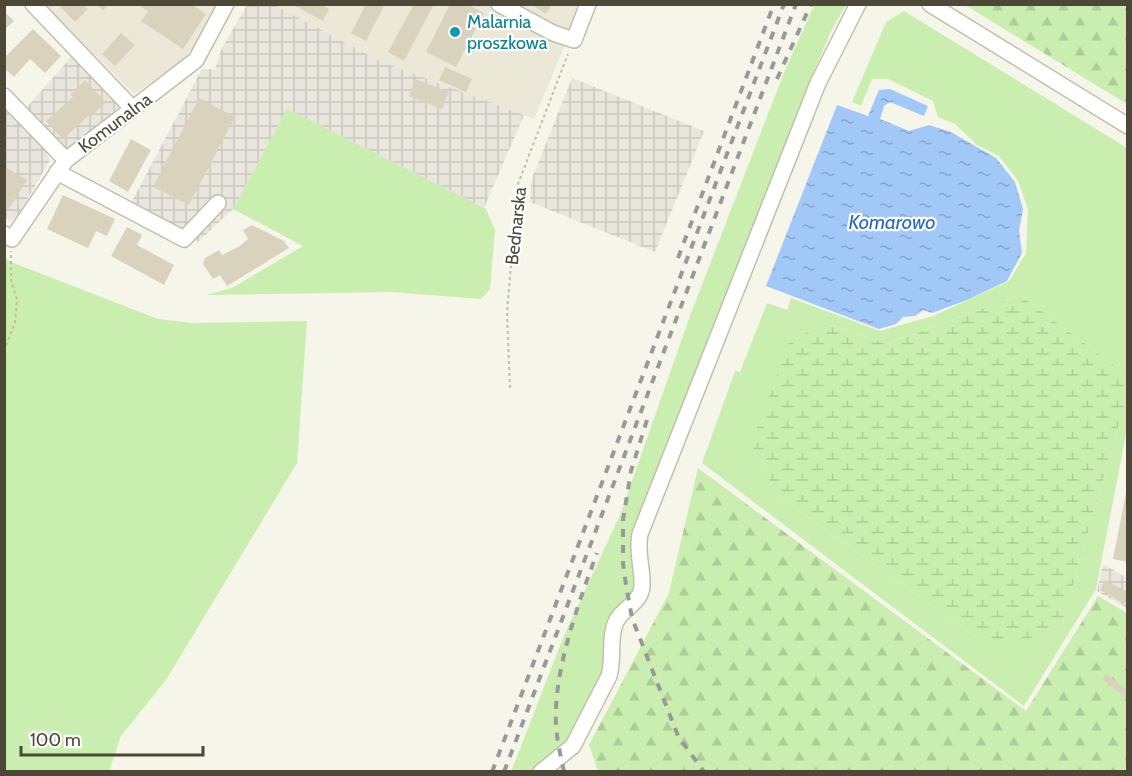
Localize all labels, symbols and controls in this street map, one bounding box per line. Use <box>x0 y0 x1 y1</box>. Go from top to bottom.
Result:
place label: Malarnia proszkowa <box>467 11 548 54</box>
marker: Malarnia proszkowa <box>448 25 462 39</box>
street label: Komunalna <box>74 88 156 158</box>
street label: Bednarska <box>501 186 531 266</box>
water label: Komarowo <box>848 210 936 234</box>
scale bar <box>21 719 202 757</box>
text: 100 m <box>30 729 81 751</box>

